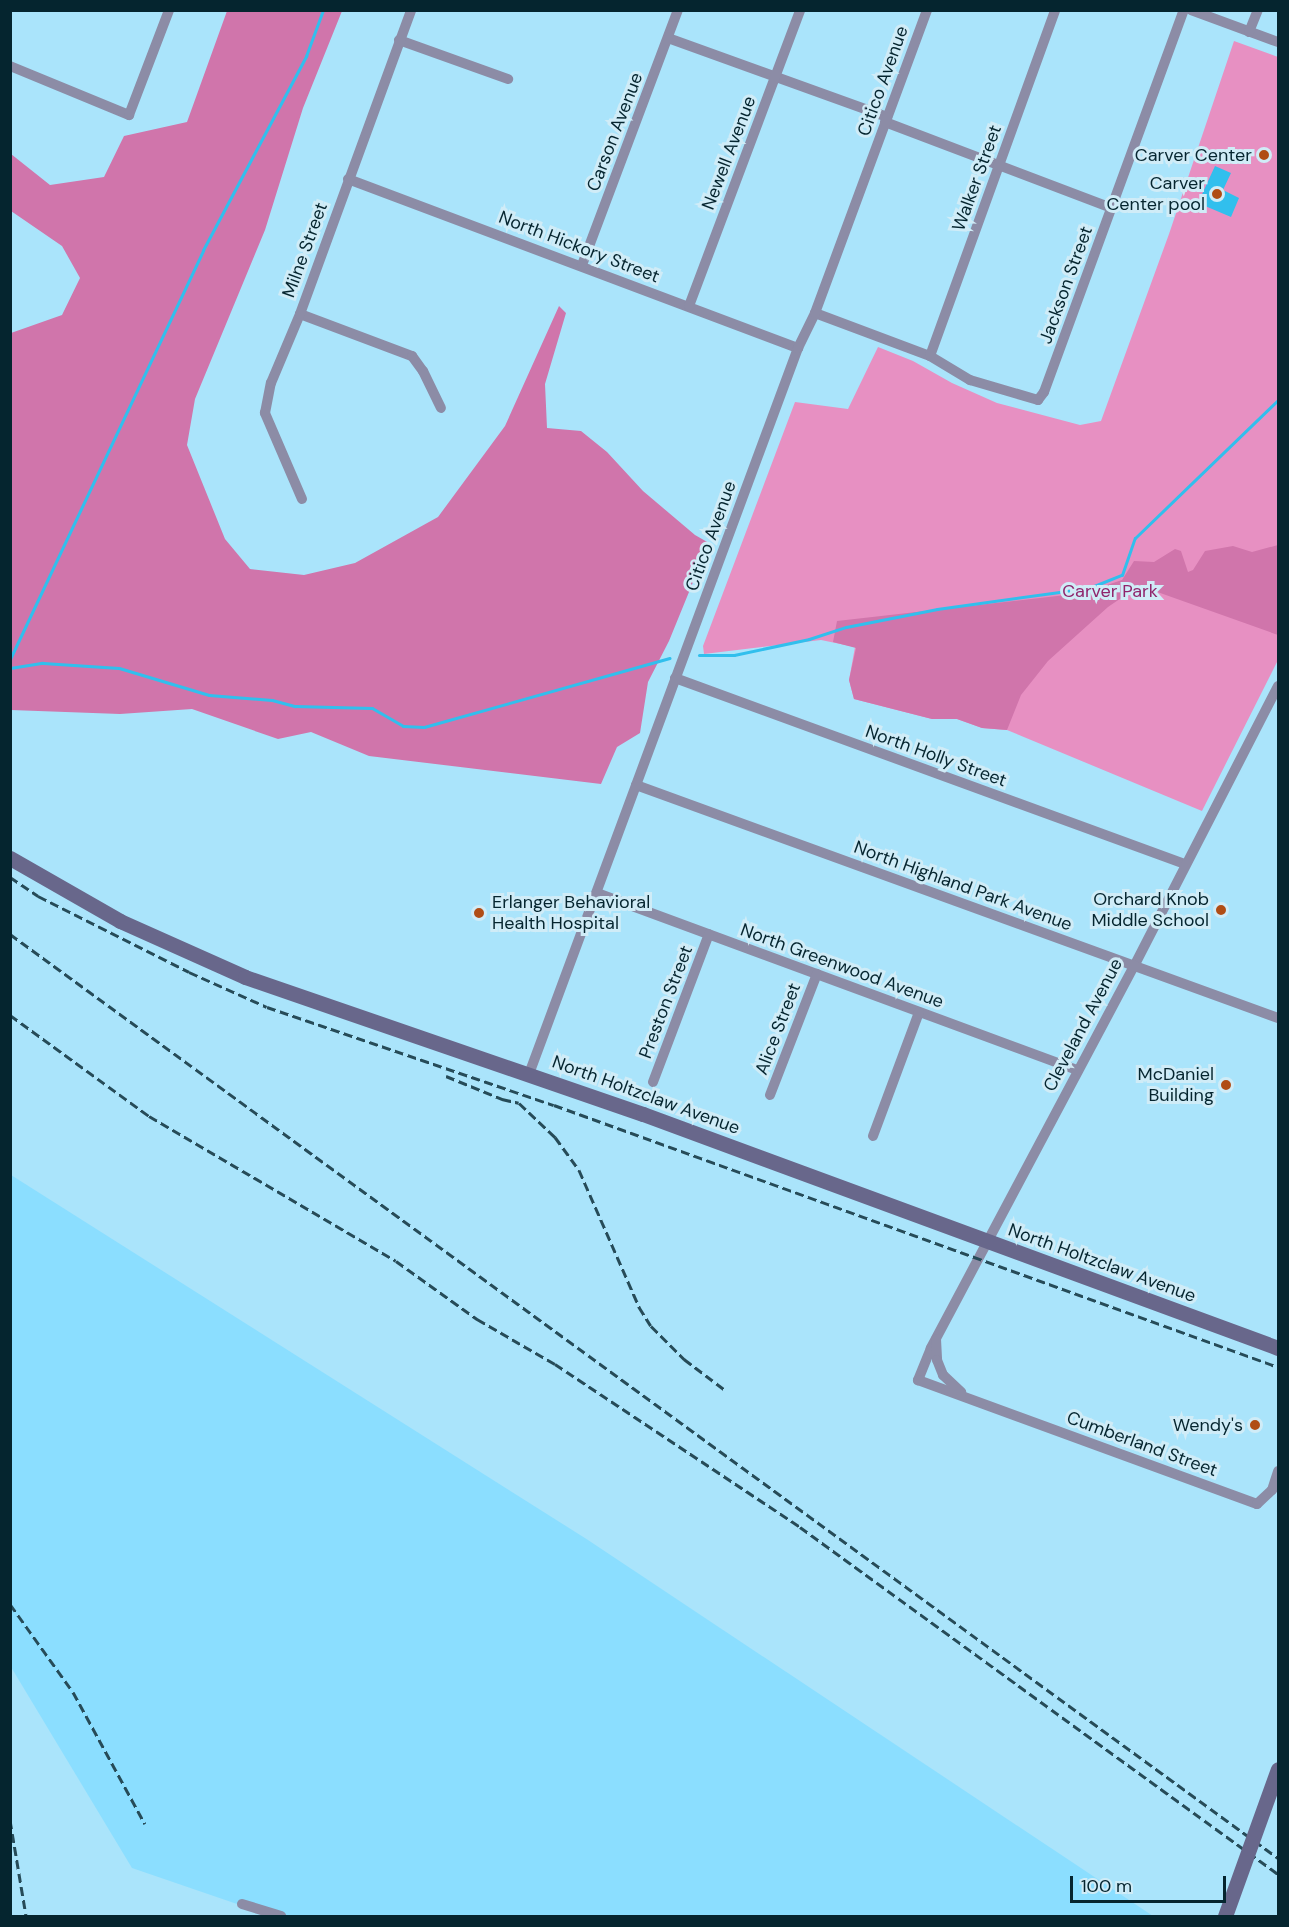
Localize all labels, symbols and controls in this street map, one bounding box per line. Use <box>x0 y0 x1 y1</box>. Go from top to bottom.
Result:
street label: Citico Avenue <box>853 23 913 139</box>
street label: Carson Avenue <box>582 70 648 194</box>
street label: Newell Avenue <box>697 93 761 213</box>
street label: Walker Street <box>948 122 1006 234</box>
place label: Carver Center <box>1135 144 1252 166</box>
marker: Carver Center <box>1257 148 1271 162</box>
place label: Carver Center pool <box>1106 173 1205 216</box>
marker: Carver Center pool <box>1210 187 1224 201</box>
street label: Milne Street <box>278 199 332 301</box>
street label: North Hickory Street <box>496 206 662 288</box>
street label: Jackson Street <box>1035 223 1097 347</box>
street label: Citico Avenue <box>681 478 741 594</box>
park label: Carver Park <box>1062 580 1158 602</box>
street label: North Holly Street <box>862 720 1010 792</box>
street label: North Highland Park Avenue <box>851 836 1075 936</box>
place label: Orchard Knob Middle School <box>1091 889 1209 932</box>
place label: Erlanger Behavioral Health Hospital <box>492 892 650 934</box>
marker: Orchard Knob Middle School <box>1214 903 1228 917</box>
marker: Erlanger Behavioral Health Hospital <box>470 904 488 922</box>
street label: North Greenwood Avenue <box>737 919 947 1013</box>
street label: Preston Street <box>635 942 697 1062</box>
street label: Cleveland Avenue <box>1039 955 1127 1095</box>
street label: Alice Street <box>751 980 805 1078</box>
street label: North Holtzclaw Avenue <box>549 1051 743 1139</box>
place label: McDaniel Building <box>1138 1064 1214 1106</box>
marker: McDaniel Building <box>1219 1078 1233 1092</box>
street label: North Holtzclaw Avenue <box>1005 1219 1199 1307</box>
street label: Cumberland Street <box>1064 1407 1220 1481</box>
place label: Wendy's <box>1173 1414 1243 1436</box>
marker: Wendy's <box>1248 1418 1262 1432</box>
scale bar <box>1073 1864 1229 1902</box>
text: 100 m <box>1081 1874 1132 1898</box>

